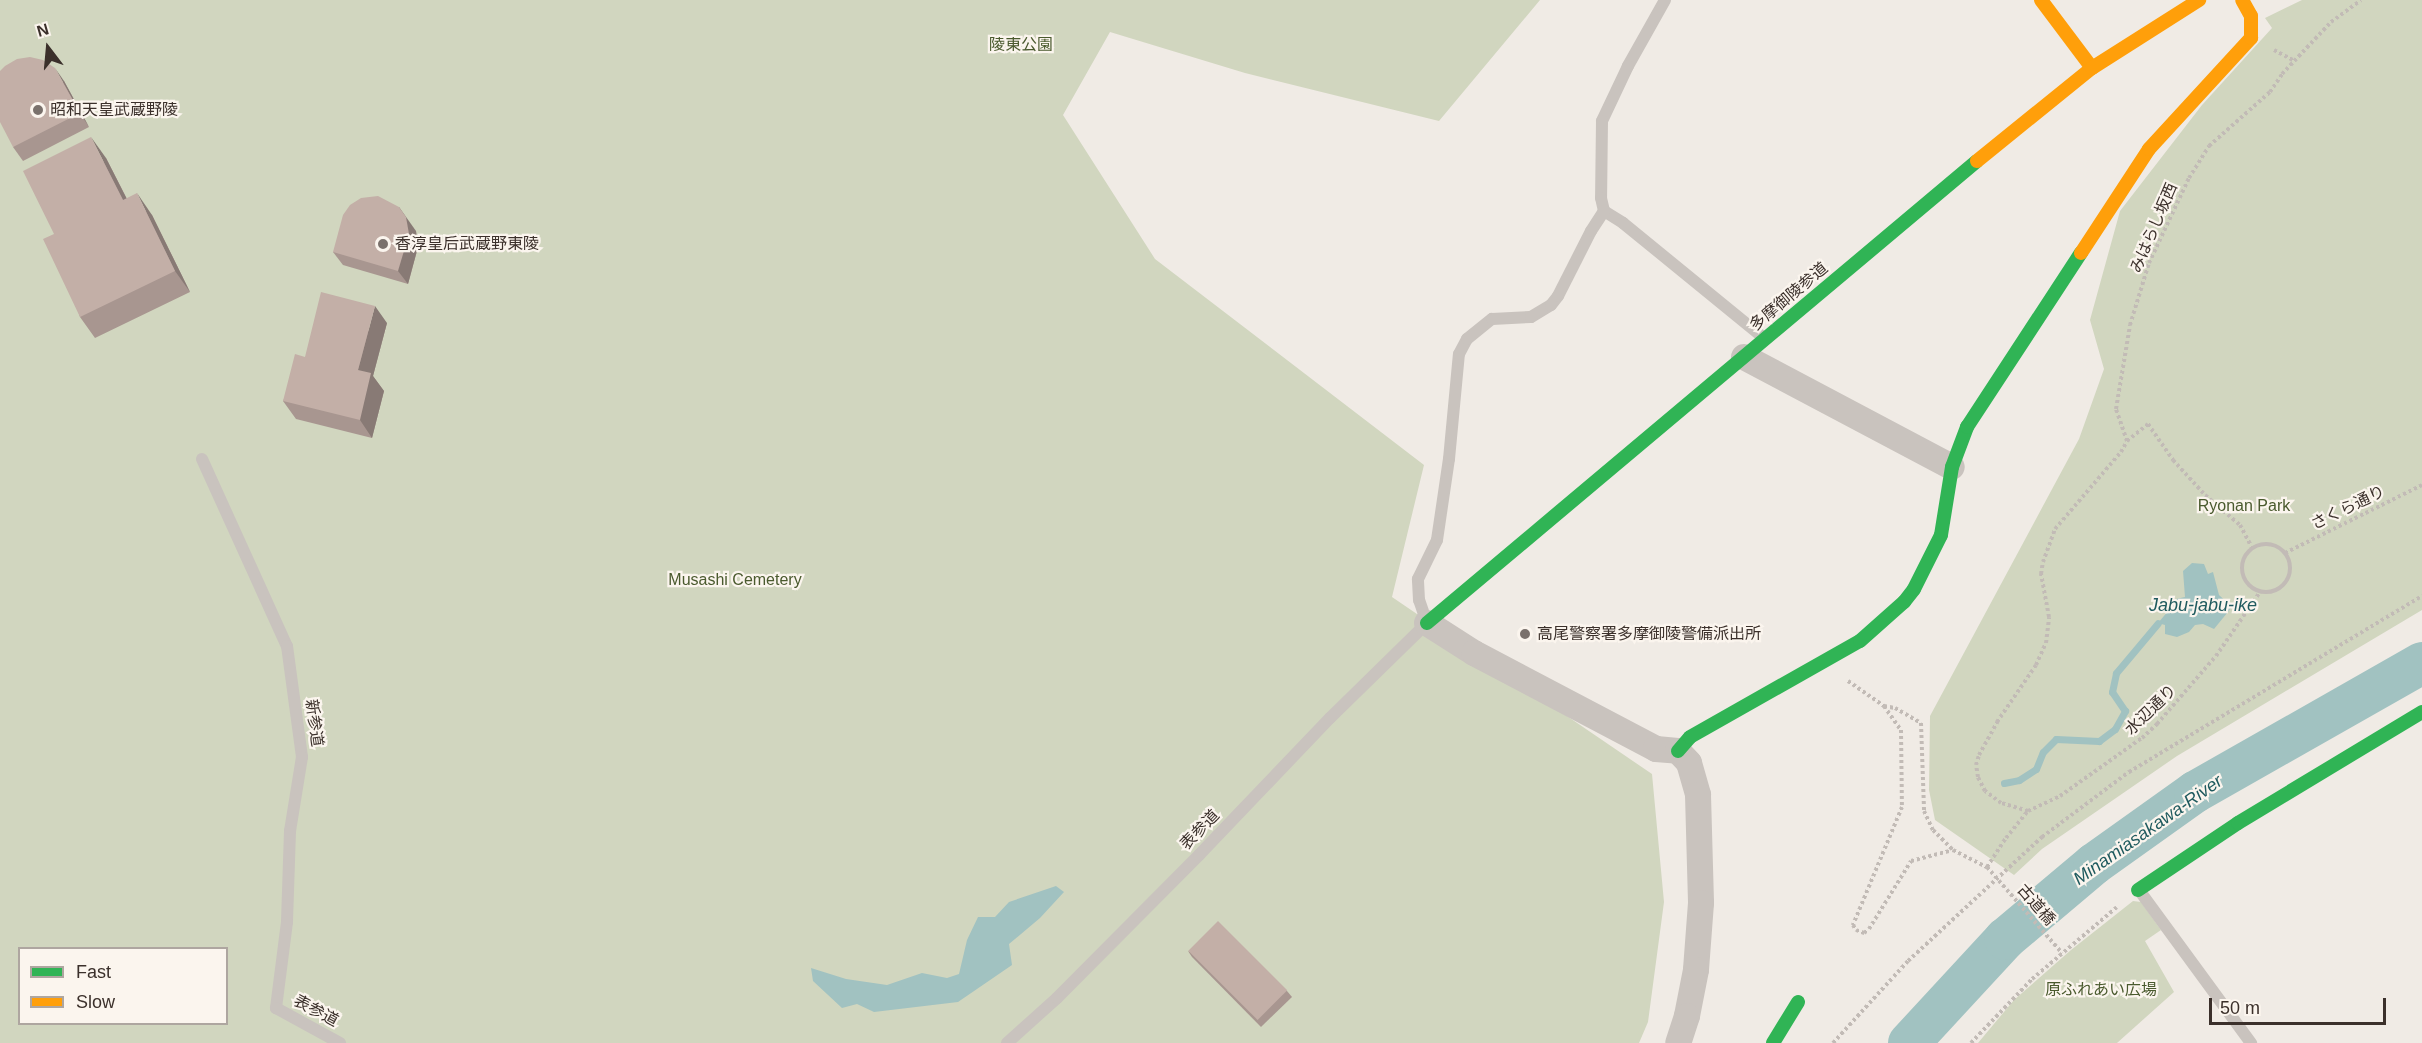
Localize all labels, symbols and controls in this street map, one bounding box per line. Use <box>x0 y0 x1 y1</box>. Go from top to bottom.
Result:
north arrow <box>18 18 78 78</box>
text: N <box>35 20 51 40</box>
park label: 陵東公園 <box>989 35 1053 55</box>
place label: 昭和天皇武蔵野陵 <box>50 100 178 120</box>
marker: 昭和天皇武蔵野陵 <box>31 103 45 117</box>
street label: みはらし坂西 <box>2126 180 2182 276</box>
place label: 香淳皇后武蔵野東陵 <box>395 234 539 254</box>
marker: 香淳皇后武蔵野東陵 <box>376 237 390 251</box>
street label: 多摩御陵参道 <box>1746 259 1832 335</box>
street label: さくら通り <box>2308 482 2388 534</box>
park label: Ryonan Park <box>2198 496 2290 516</box>
park label: Musashi Cemetery <box>668 570 802 590</box>
water label: Jabu-jabu-ike <box>2149 594 2257 616</box>
place label: 高尾警察署多摩御陵警備派出所 <box>1537 624 1761 644</box>
marker: 高尾警察署多摩御陵警備派出所 <box>1518 627 1532 641</box>
street label: 水辺通り <box>2121 681 2181 739</box>
street label: 新参道 <box>301 698 327 748</box>
water label: Minamiasakawa-River <box>2069 770 2227 890</box>
street label: 表参道 <box>1176 806 1224 854</box>
street label: 古道橋 <box>2013 881 2059 929</box>
legend <box>18 947 228 1025</box>
text: Fast <box>76 962 111 982</box>
park label: 原ふれあい広場 <box>2045 980 2157 1000</box>
scale bar <box>2212 986 2389 1024</box>
street label: 表参道 <box>290 991 342 1031</box>
text: Slow <box>76 992 115 1012</box>
text: 50 m <box>2220 998 2260 1018</box>

